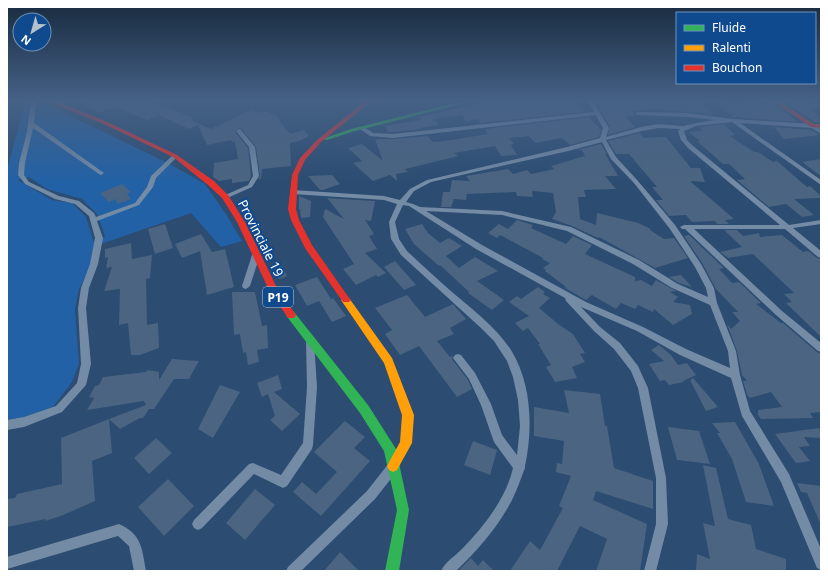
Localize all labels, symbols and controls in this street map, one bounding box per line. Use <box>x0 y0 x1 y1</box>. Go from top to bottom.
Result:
north arrow <box>12 12 52 52</box>
legend <box>676 12 816 84</box>
text: Fluide <box>712 19 746 36</box>
text: N <box>18 32 34 49</box>
text: Ralenti <box>712 39 751 56</box>
text: Bouchon <box>712 59 762 76</box>
street label: Provinciale 19 <box>234 196 288 280</box>
road number: P19 <box>263 287 293 307</box>

